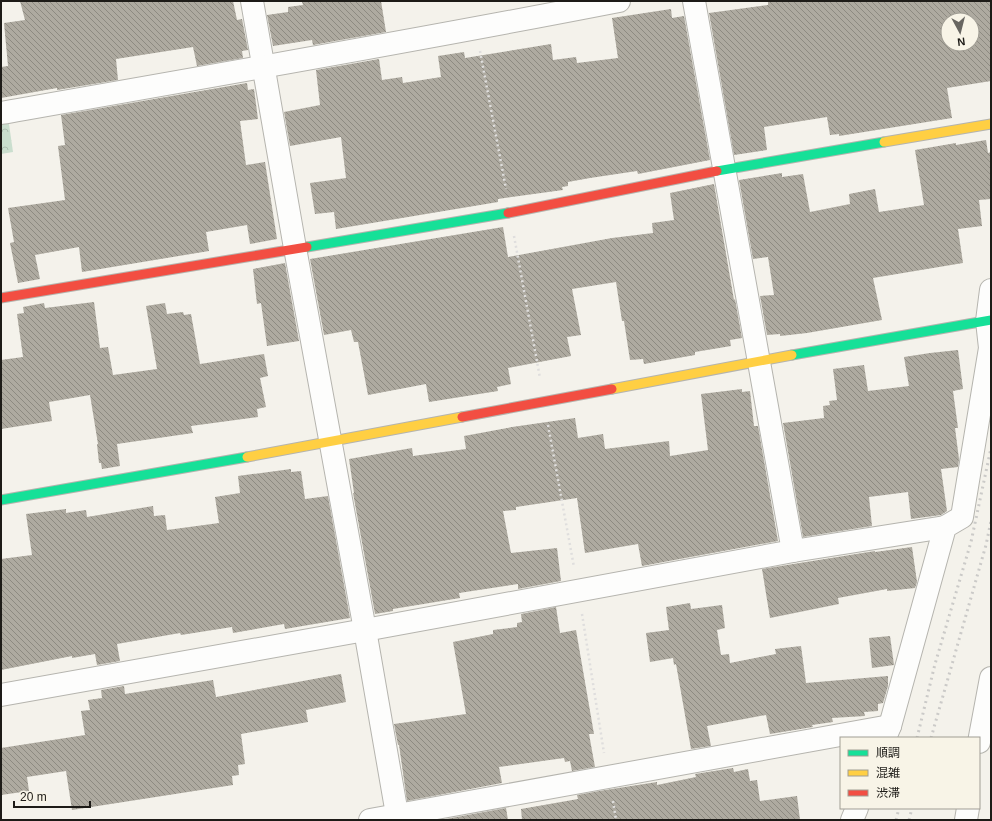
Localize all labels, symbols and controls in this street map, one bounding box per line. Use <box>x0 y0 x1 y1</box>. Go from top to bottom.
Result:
north arrow <box>940 12 980 52</box>
text: N <box>956 35 966 48</box>
legend <box>840 737 980 809</box>
text: 順調 <box>876 746 900 760</box>
text: 混雑 <box>876 766 900 780</box>
scale bar <box>14 783 90 809</box>
text: 渋滞 <box>876 786 900 800</box>
text: 20 m <box>20 790 47 804</box>

